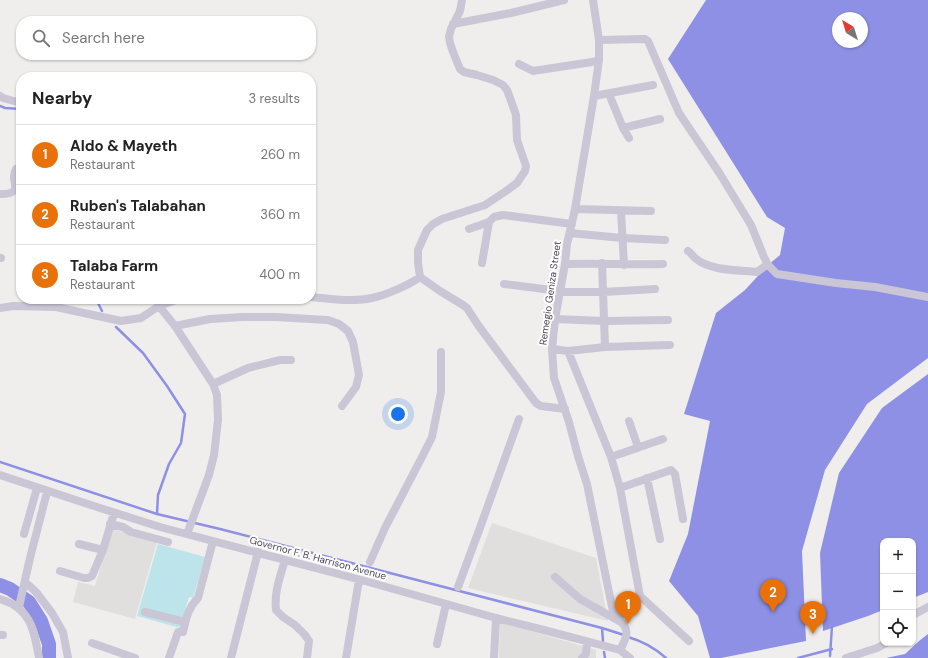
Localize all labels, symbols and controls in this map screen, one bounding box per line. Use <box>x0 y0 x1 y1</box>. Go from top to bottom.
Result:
north arrow <box>832 12 868 48</box>
search box <box>16 16 316 60</box>
icon: search <box>30 27 52 49</box>
text: Search here <box>62 28 145 48</box>
text: Nearby <box>32 87 92 109</box>
text: 3 results <box>248 90 300 107</box>
text: Aldo & Mayeth <box>70 136 177 156</box>
text: 1 <box>43 146 47 163</box>
text: 260 m <box>260 146 300 163</box>
text: Restaurant <box>70 156 135 173</box>
text: Ruben's Talabahan <box>70 196 206 216</box>
text: 2 <box>41 206 49 223</box>
text: 360 m <box>260 206 300 223</box>
text: Restaurant <box>70 216 135 233</box>
street label: Remegio Geniza Street <box>536 240 564 346</box>
text: Talaba Farm <box>70 256 158 276</box>
text: 3 <box>41 266 49 283</box>
text: 400 m <box>259 266 300 283</box>
text: Restaurant <box>70 276 135 293</box>
your location <box>388 404 408 424</box>
street label: Governor F. B. Harrison Avenue <box>248 533 388 583</box>
map controls <box>880 538 916 646</box>
button: + <box>880 538 916 574</box>
button: − <box>880 574 916 610</box>
pin: 2 <box>760 579 786 612</box>
pin: 1 <box>615 591 641 624</box>
pin: 3 <box>800 601 826 634</box>
button: locate <box>880 610 916 646</box>

